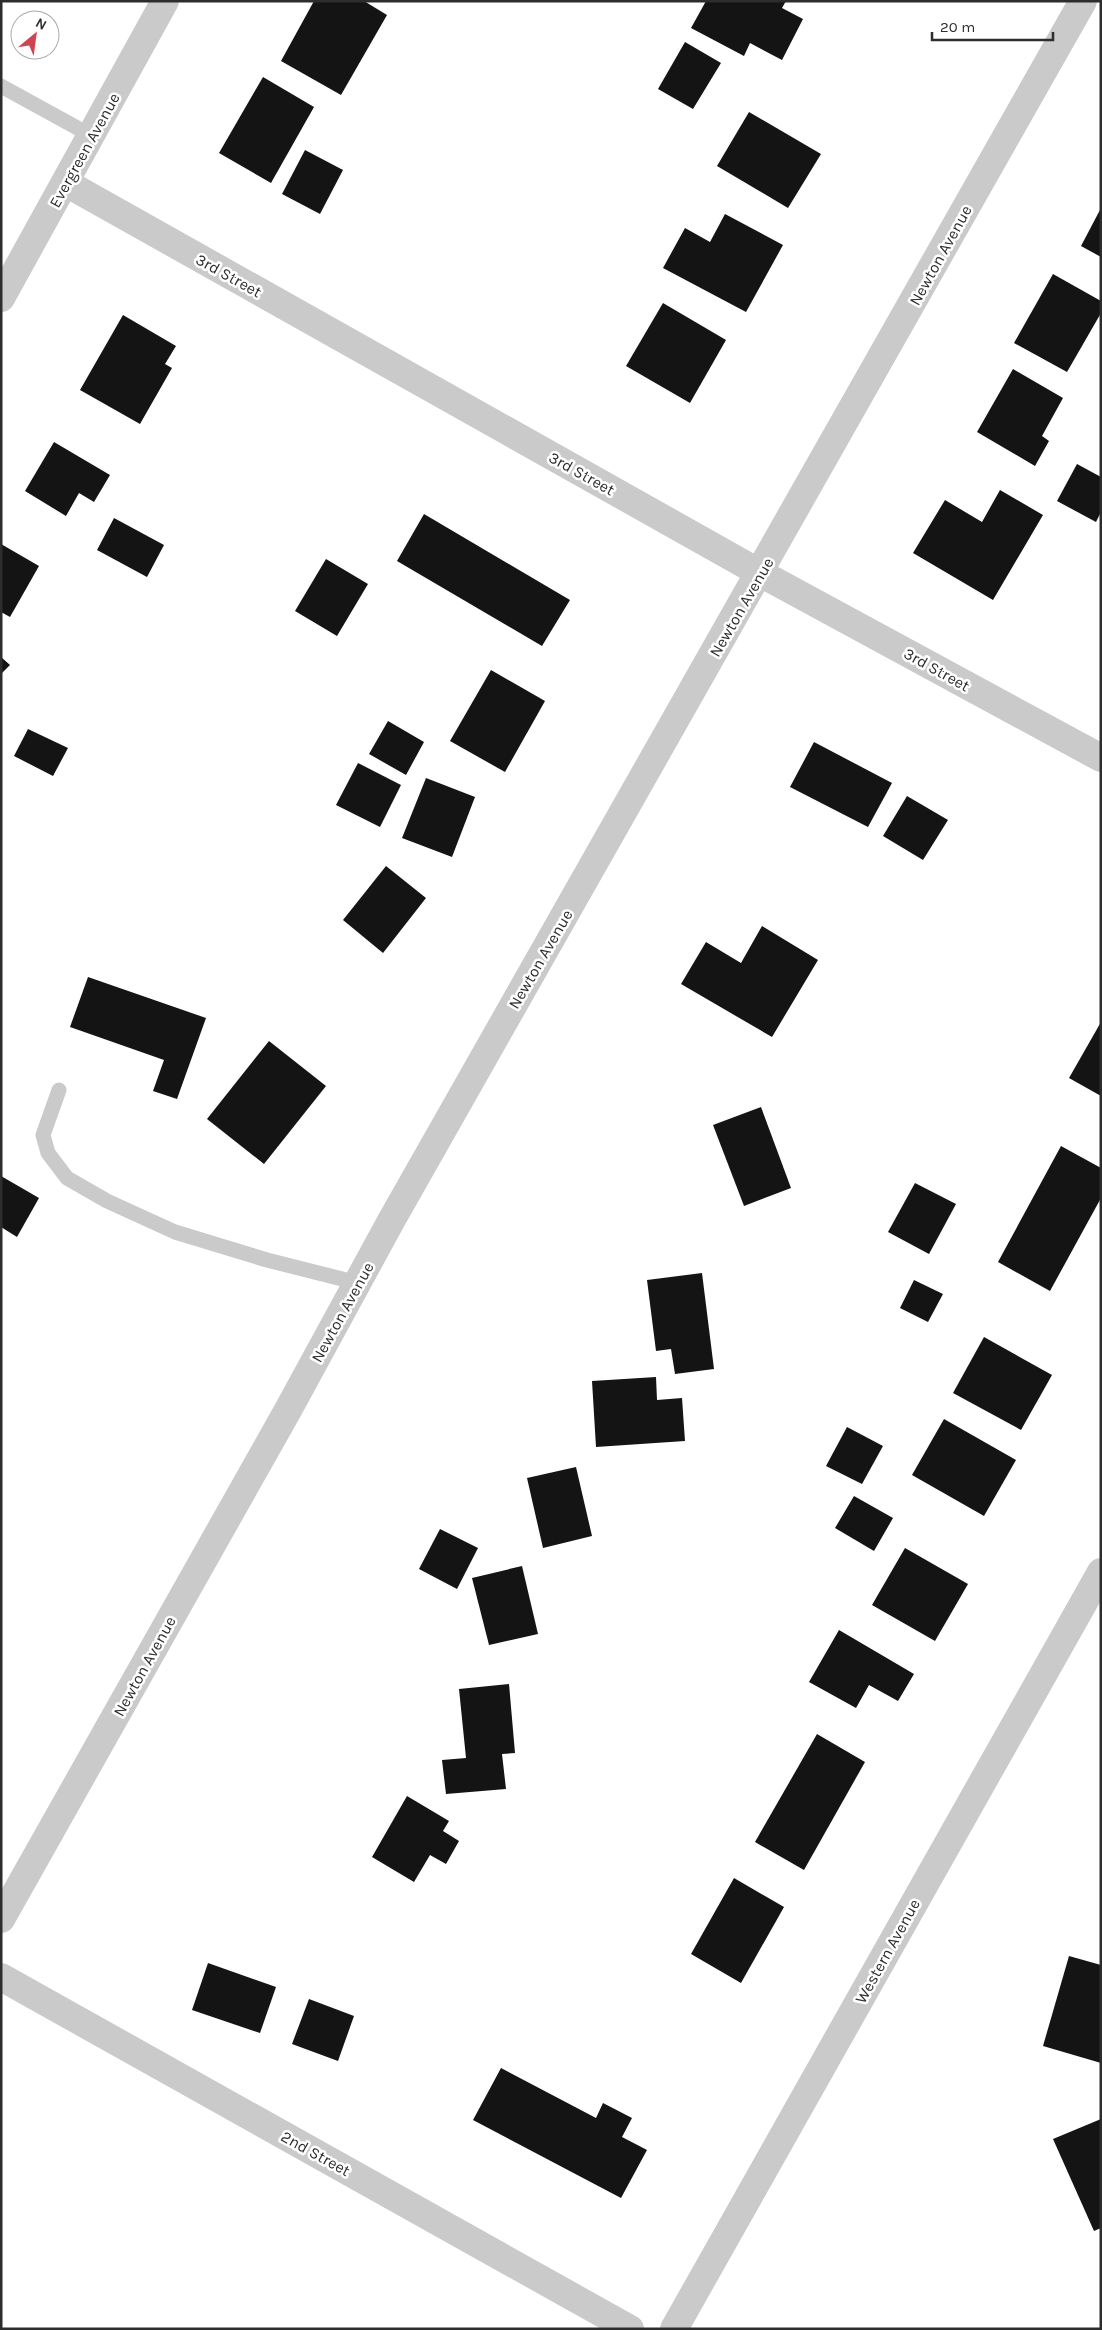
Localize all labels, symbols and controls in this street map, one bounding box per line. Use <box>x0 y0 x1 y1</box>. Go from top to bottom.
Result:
north arrow <box>10 10 60 60</box>
scale bar <box>932 10 1053 42</box>
text: N <box>33 14 50 34</box>
text: 20 m <box>940 18 975 36</box>
street label: Evergreen Avenue <box>45 90 124 211</box>
street label: Newton Avenue <box>905 202 976 309</box>
street label: 3rd Street <box>192 250 265 301</box>
street label: 3rd Street <box>545 448 618 499</box>
street label: Newton Avenue <box>705 554 778 660</box>
street label: 3rd Street <box>900 644 973 695</box>
street label: Newton Avenue <box>504 906 577 1012</box>
street label: Newton Avenue <box>307 1259 378 1366</box>
street label: Newton Avenue <box>109 1613 180 1720</box>
street label: Western Avenue <box>851 1896 924 2007</box>
street label: 2nd Street <box>278 2127 354 2180</box>

